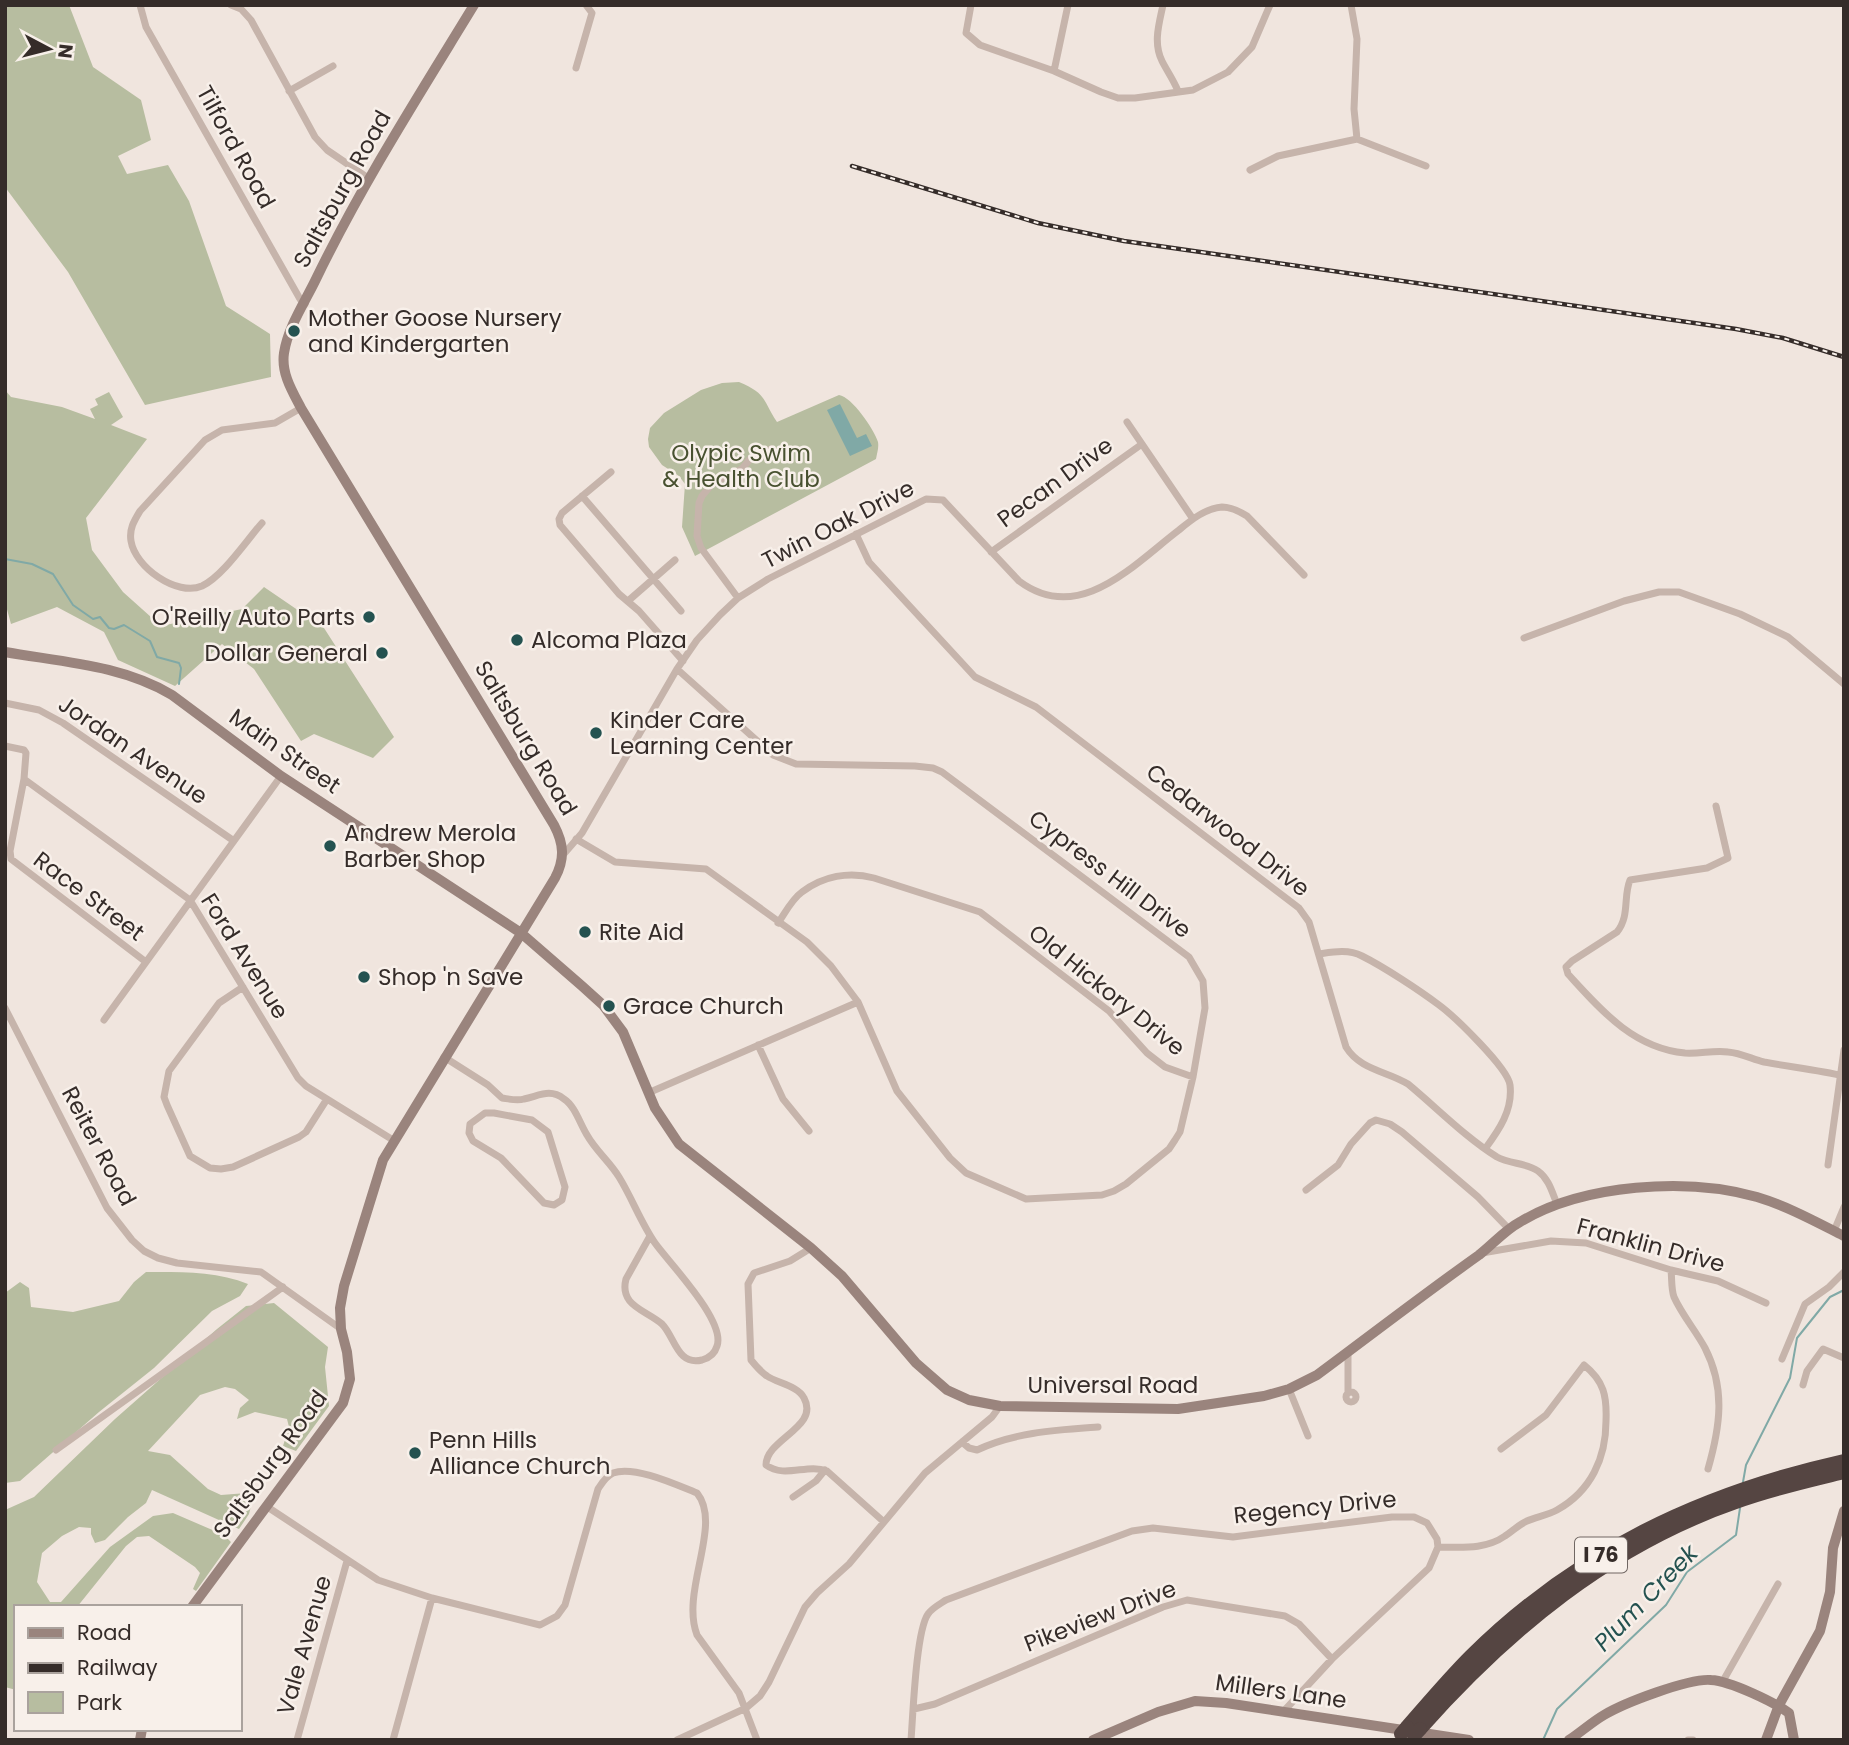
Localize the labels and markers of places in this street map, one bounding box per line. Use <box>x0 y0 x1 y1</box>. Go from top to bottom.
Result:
place label: Mother Goose Nursery and Kindergarten <box>308 302 562 360</box>
marker: Mother Goose Nursery and Kindergarten <box>286 323 302 339</box>
place label: O'Reilly Auto Parts <box>152 601 355 633</box>
marker: O'Reilly Auto Parts <box>361 609 377 625</box>
place label: Alcoma Plaza <box>531 624 687 656</box>
marker: Alcoma Plaza <box>509 632 525 648</box>
place label: Dollar General <box>205 637 368 669</box>
marker: Dollar General <box>374 645 390 661</box>
place label: Kinder Care Learning Center <box>610 704 793 762</box>
marker: Kinder Care Learning Center <box>588 725 604 741</box>
place label: Andrew Merola Barber Shop <box>344 817 516 875</box>
marker: Andrew Merola Barber Shop <box>322 838 338 854</box>
place label: Rite Aid <box>599 916 684 948</box>
marker: Rite Aid <box>577 924 593 940</box>
place label: Shop 'n Save <box>378 961 523 993</box>
marker: Shop 'n Save <box>356 969 372 985</box>
place label: Grace Church <box>623 990 784 1022</box>
marker: Grace Church <box>601 998 617 1014</box>
place label: Penn Hills Alliance Church <box>429 1424 611 1482</box>
marker: Penn Hills Alliance Church <box>407 1445 423 1461</box>

